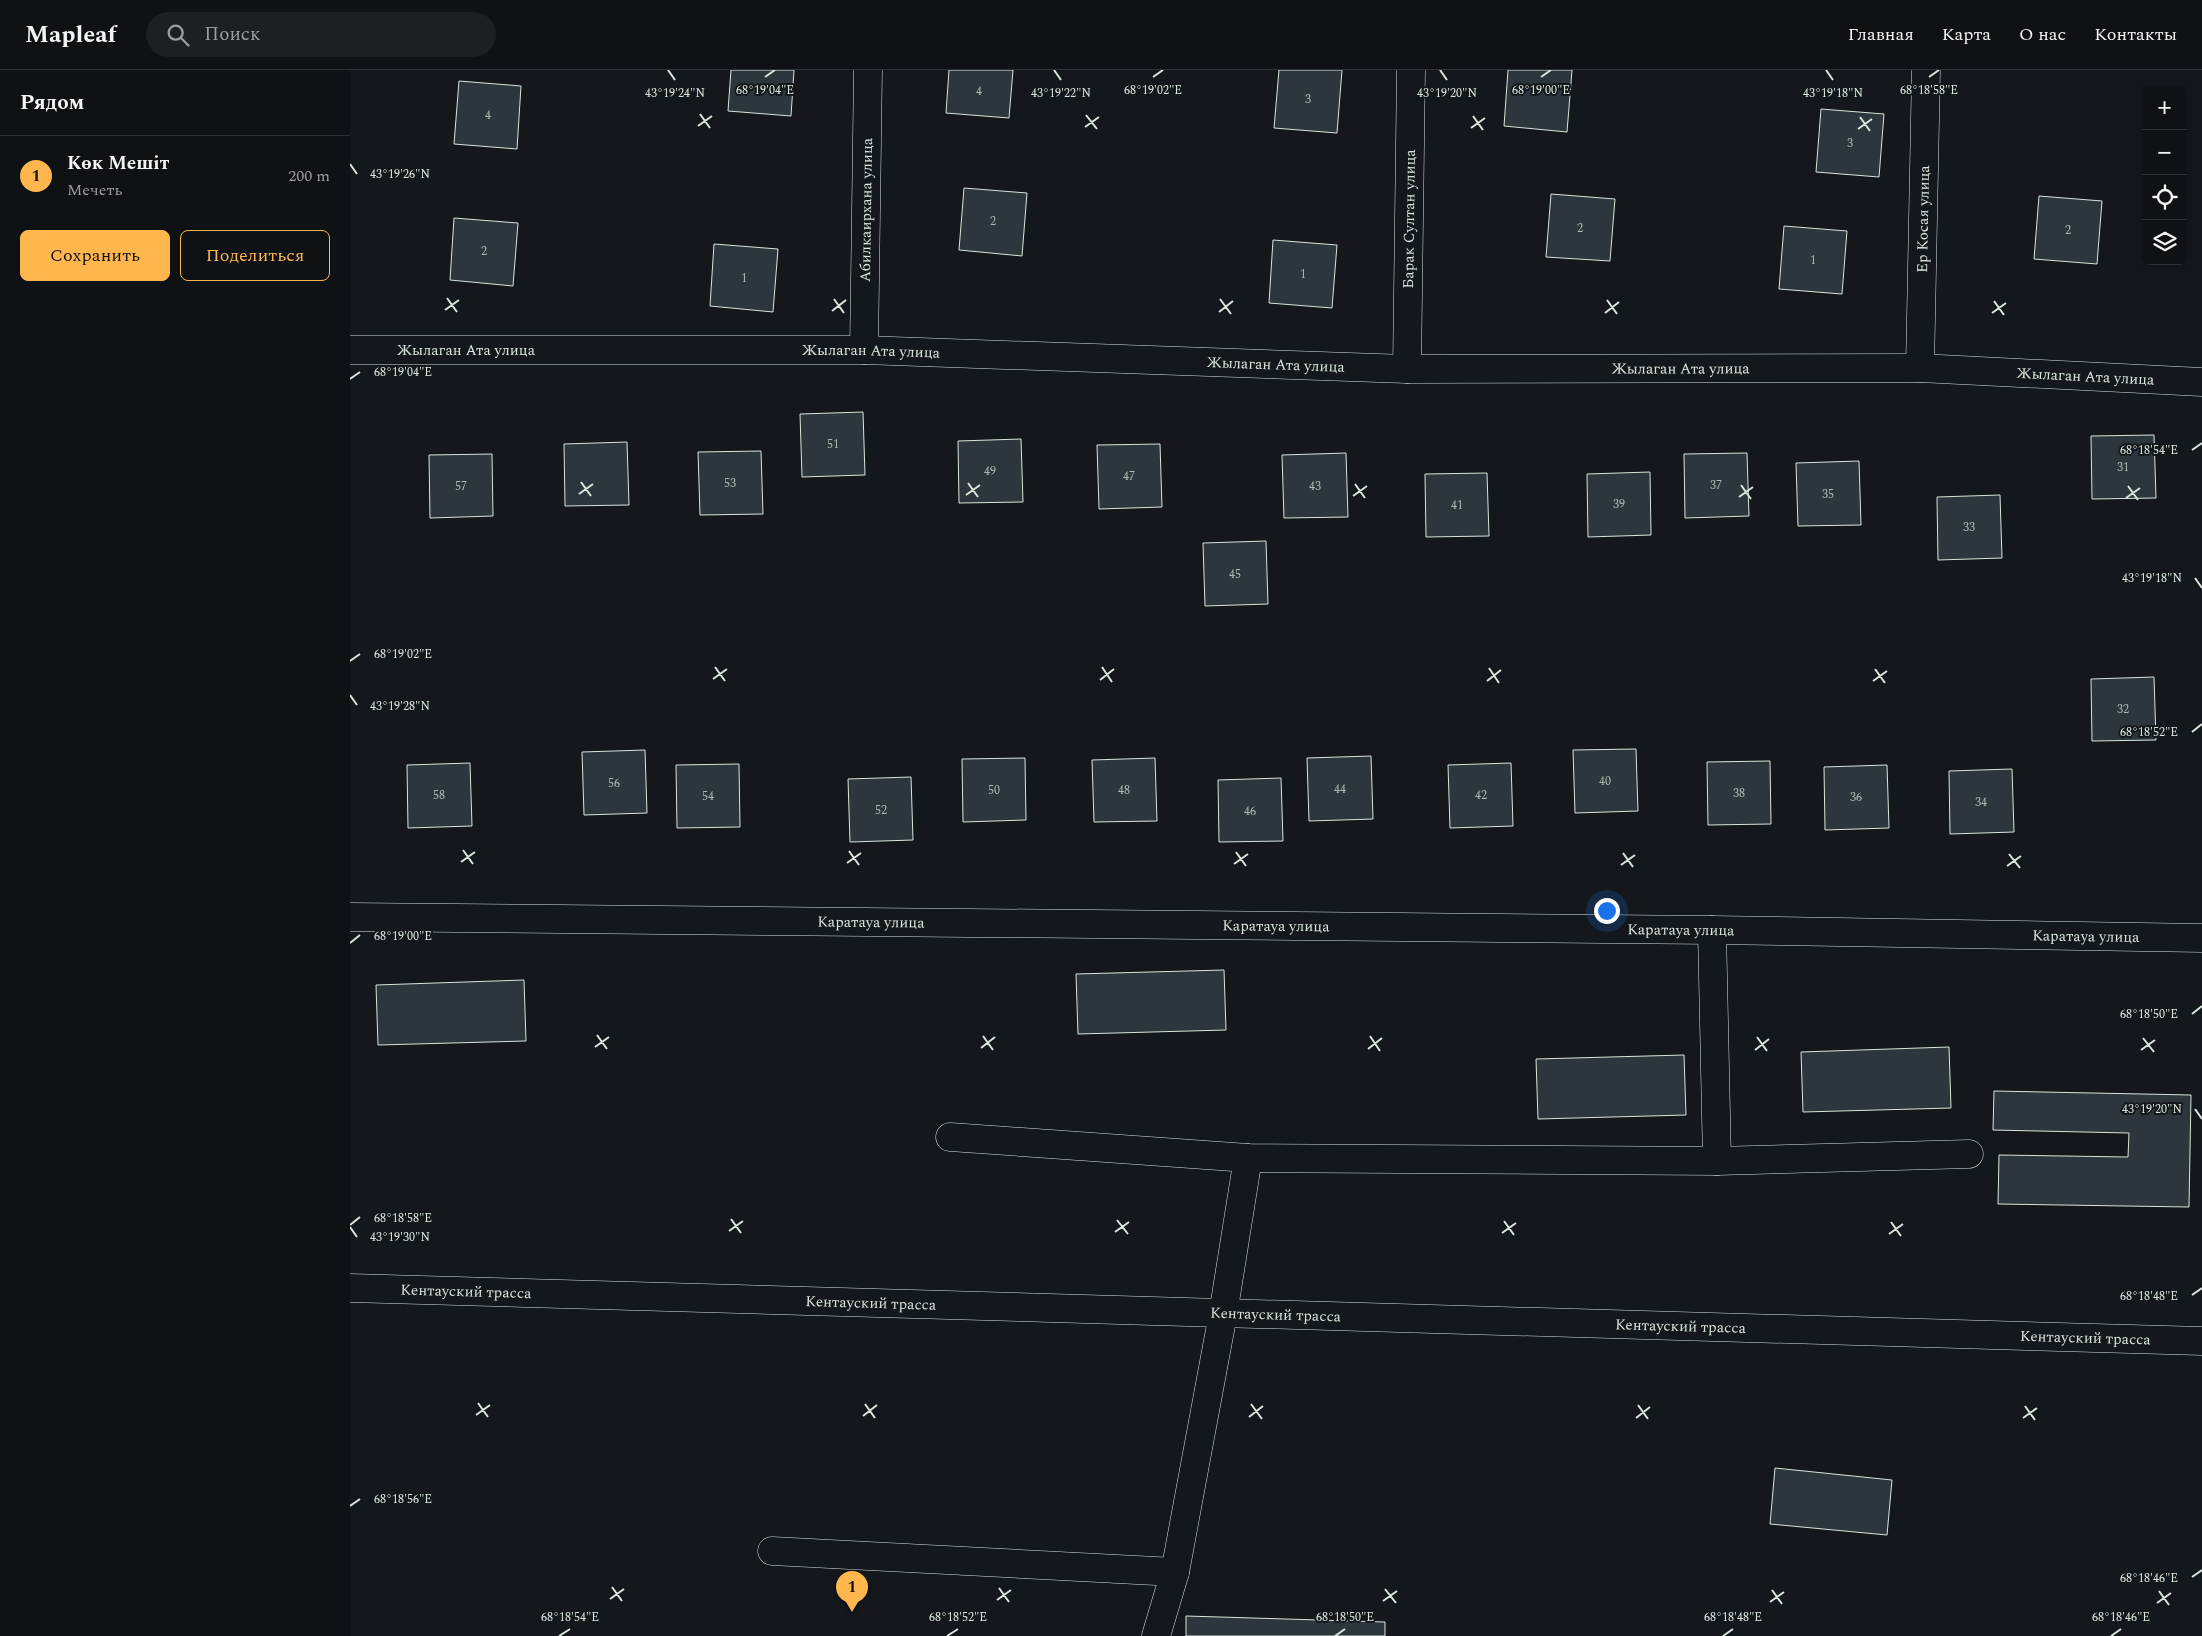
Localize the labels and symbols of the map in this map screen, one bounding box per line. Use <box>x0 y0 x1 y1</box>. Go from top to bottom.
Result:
text: 68°19'04"E <box>736 81 794 100</box>
text: 68°19'02"E <box>1124 81 1182 100</box>
text: 68°19'00"E <box>1512 81 1570 100</box>
text: 68°18'58"E <box>1900 81 1958 100</box>
house number: 4 <box>976 82 982 101</box>
text: 43°19'24"N <box>645 84 705 103</box>
text: 43°19'22"N <box>1031 84 1091 103</box>
text: 43°19'20"N <box>1417 84 1477 103</box>
text: 43°19'18"N <box>1803 84 1863 103</box>
house number: 3 <box>1305 90 1311 109</box>
house number: 4 <box>485 106 491 125</box>
house number: 3 <box>1847 134 1853 153</box>
street label: Абилкаирхана улица <box>853 137 879 282</box>
street label: Барак Султан улица <box>1397 148 1421 289</box>
street label: Ер Косая улица <box>1910 164 1936 273</box>
text: 43°19'26"N <box>370 165 430 184</box>
house number: 2 <box>990 212 996 231</box>
house number: 2 <box>1577 219 1583 238</box>
house number: 2 <box>2065 221 2071 240</box>
house number: 2 <box>481 242 487 261</box>
house number: 1 <box>1810 251 1816 270</box>
house number: 1 <box>1300 265 1306 284</box>
house number: 1 <box>741 269 747 288</box>
street label: Жылаган Ата улица <box>397 339 536 362</box>
street label: Жылаган Ата улица <box>802 339 941 364</box>
street label: Жылаган Ата улица <box>1206 351 1346 378</box>
street label: Жылаган Ата улица <box>1612 357 1750 380</box>
street label: Жылаган Ата улица <box>2016 361 2156 391</box>
text: 68°19'04"E <box>374 363 432 382</box>
house number: 51 <box>827 435 839 454</box>
text: 68°18'54"E <box>2120 441 2178 460</box>
house number: 31 <box>2117 458 2129 477</box>
house number: 49 <box>984 462 996 481</box>
house number: 47 <box>1123 467 1135 486</box>
house number: 53 <box>724 474 736 493</box>
house number: 37 <box>1710 476 1722 495</box>
house number: 57 <box>455 477 467 496</box>
house number: 43 <box>1309 477 1321 496</box>
house number: 35 <box>1822 485 1834 504</box>
house number: 39 <box>1613 495 1625 514</box>
house number: 41 <box>1451 496 1463 515</box>
house number: 33 <box>1963 518 1975 537</box>
house number: 45 <box>1229 565 1241 584</box>
text: 43°19'18"N <box>2122 569 2182 588</box>
text: 68°19'02"E <box>374 645 432 664</box>
text: 43°19'28"N <box>370 697 430 716</box>
house number: 32 <box>2117 700 2129 719</box>
text: 68°18'52"E <box>2120 723 2178 742</box>
house number: 40 <box>1599 772 1611 791</box>
house number: 56 <box>608 774 620 793</box>
house number: 44 <box>1334 780 1346 799</box>
house number: 50 <box>988 781 1000 800</box>
house number: 48 <box>1118 781 1130 800</box>
house number: 38 <box>1733 784 1745 803</box>
house number: 58 <box>433 786 445 805</box>
house number: 42 <box>1475 786 1487 805</box>
house number: 54 <box>702 787 714 806</box>
house number: 36 <box>1850 788 1862 807</box>
house number: 34 <box>1975 793 1987 812</box>
house number: 52 <box>875 801 887 820</box>
house number: 46 <box>1244 802 1256 821</box>
your location <box>1594 898 1620 924</box>
street label: Каратауа улица <box>817 910 925 934</box>
street label: Каратауа улица <box>1222 914 1330 938</box>
street label: Каратауа улица <box>1627 918 1735 942</box>
street label: Каратауа улица <box>2032 924 2140 948</box>
text: 68°19'00"E <box>374 927 432 946</box>
text: 68°18'50"E <box>2120 1005 2178 1024</box>
text: 43°19'20"N <box>2122 1100 2182 1119</box>
text: 68°18'58"E <box>374 1209 432 1228</box>
text: 43°19'30"N <box>370 1228 430 1247</box>
street label: Кентауский трасса <box>400 1278 532 1305</box>
text: 68°18'48"E <box>2120 1287 2178 1306</box>
street label: Кентауский трасса <box>805 1290 937 1316</box>
street label: Кентауский трасса <box>1210 1301 1342 1328</box>
street label: Кентауский трасса <box>1615 1313 1747 1339</box>
street label: Кентауский трасса <box>2020 1324 2152 1351</box>
text: 68°18'56"E <box>374 1490 432 1509</box>
text: 68°18'46"E <box>2120 1569 2178 1588</box>
pin: 1 <box>836 1571 868 1612</box>
text: 68°18'54"E <box>541 1608 599 1627</box>
text: 68°18'52"E <box>929 1608 987 1627</box>
text: 68°18'50"E <box>1316 1608 1374 1627</box>
text: 68°18'48"E <box>1704 1608 1762 1627</box>
text: 68°18'46"E <box>2092 1608 2150 1627</box>

